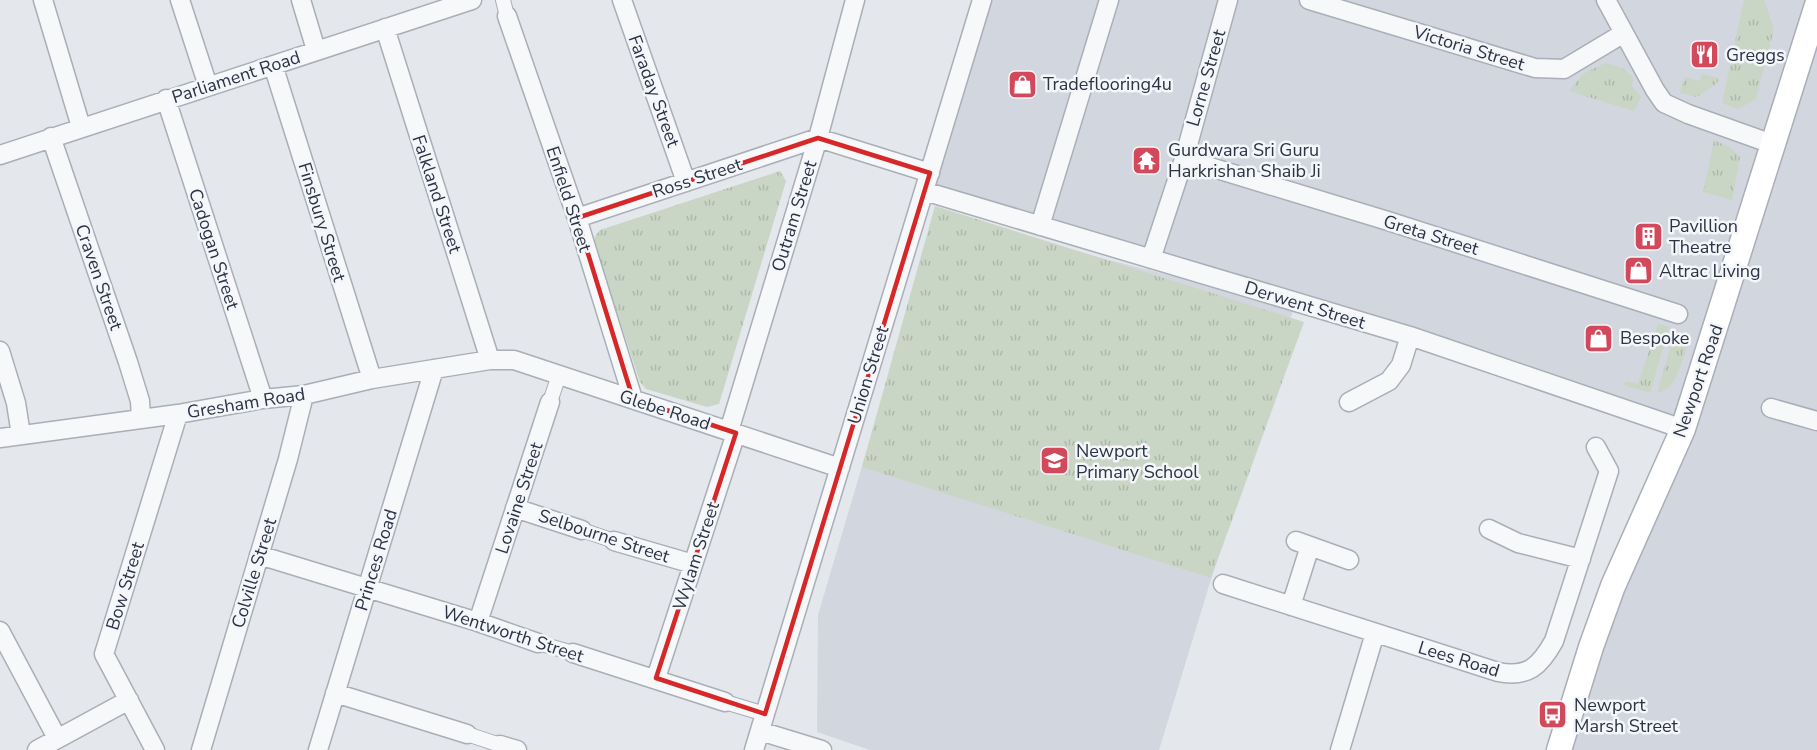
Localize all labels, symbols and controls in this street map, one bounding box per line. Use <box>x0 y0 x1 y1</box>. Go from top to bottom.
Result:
street label: Victoria Street <box>1410 19 1528 76</box>
street label: Lorne Street <box>1181 26 1231 129</box>
street label: Faraday Street <box>623 32 686 151</box>
restaurant icon: Greggs <box>1689 39 1721 71</box>
place label: Greggs <box>1726 43 1785 67</box>
street label: Parliament Road <box>169 45 303 109</box>
shop icon: Tradeflooring4u <box>1006 68 1038 100</box>
place label: Tradeflooring4u <box>1043 72 1172 96</box>
street label: Falkland Street <box>407 132 468 257</box>
place label: Gurdwara Sri Guru Harkrishan Shaib Ji <box>1168 138 1321 183</box>
street label: Enfield Street <box>541 143 598 256</box>
temple icon: Gurdwara Sri Guru Harkrishan Shaib Ji <box>1131 144 1163 176</box>
street label: Ross Street <box>649 152 746 204</box>
street label: Outram Street <box>766 157 823 275</box>
street label: Finsbury Street <box>292 159 352 285</box>
street label: Cadogan Street <box>183 185 245 313</box>
street label: Greta Street <box>1380 209 1482 261</box>
place label: Pavillion Theatre <box>1669 214 1738 259</box>
building icon: Pavillion Theatre <box>1632 220 1664 252</box>
street label: Craven Street <box>70 221 129 334</box>
shop icon: Altrac Living <box>1622 255 1654 287</box>
place label: Altrac Living <box>1659 259 1761 283</box>
street label: Derwent Street <box>1242 275 1369 335</box>
street label: Newport Road <box>1667 321 1729 441</box>
street label: Union Street <box>842 322 895 427</box>
shop icon: Bespoke <box>1583 322 1615 354</box>
place label: Bespoke <box>1620 326 1689 350</box>
street label: Gresham Road <box>185 382 307 424</box>
street label: Glebe Road <box>616 384 714 436</box>
street label: Lovaine Street <box>490 439 549 557</box>
place label: Newport Primary School <box>1076 439 1199 484</box>
school or university icon: Newport Primary School <box>1039 445 1071 477</box>
street label: Wylam Street <box>667 498 725 613</box>
street label: Selbourne Street <box>535 503 673 569</box>
street label: Princes Road <box>349 506 403 614</box>
street label: Colville Street <box>226 514 282 631</box>
street label: Bow Street <box>100 538 150 633</box>
street label: Wentworth Street <box>439 600 587 668</box>
street label: Lees Road <box>1415 635 1503 683</box>
place label: Newport Marsh Street <box>1574 693 1679 738</box>
bus stop icon: Newport Marsh Street <box>1537 699 1569 731</box>

